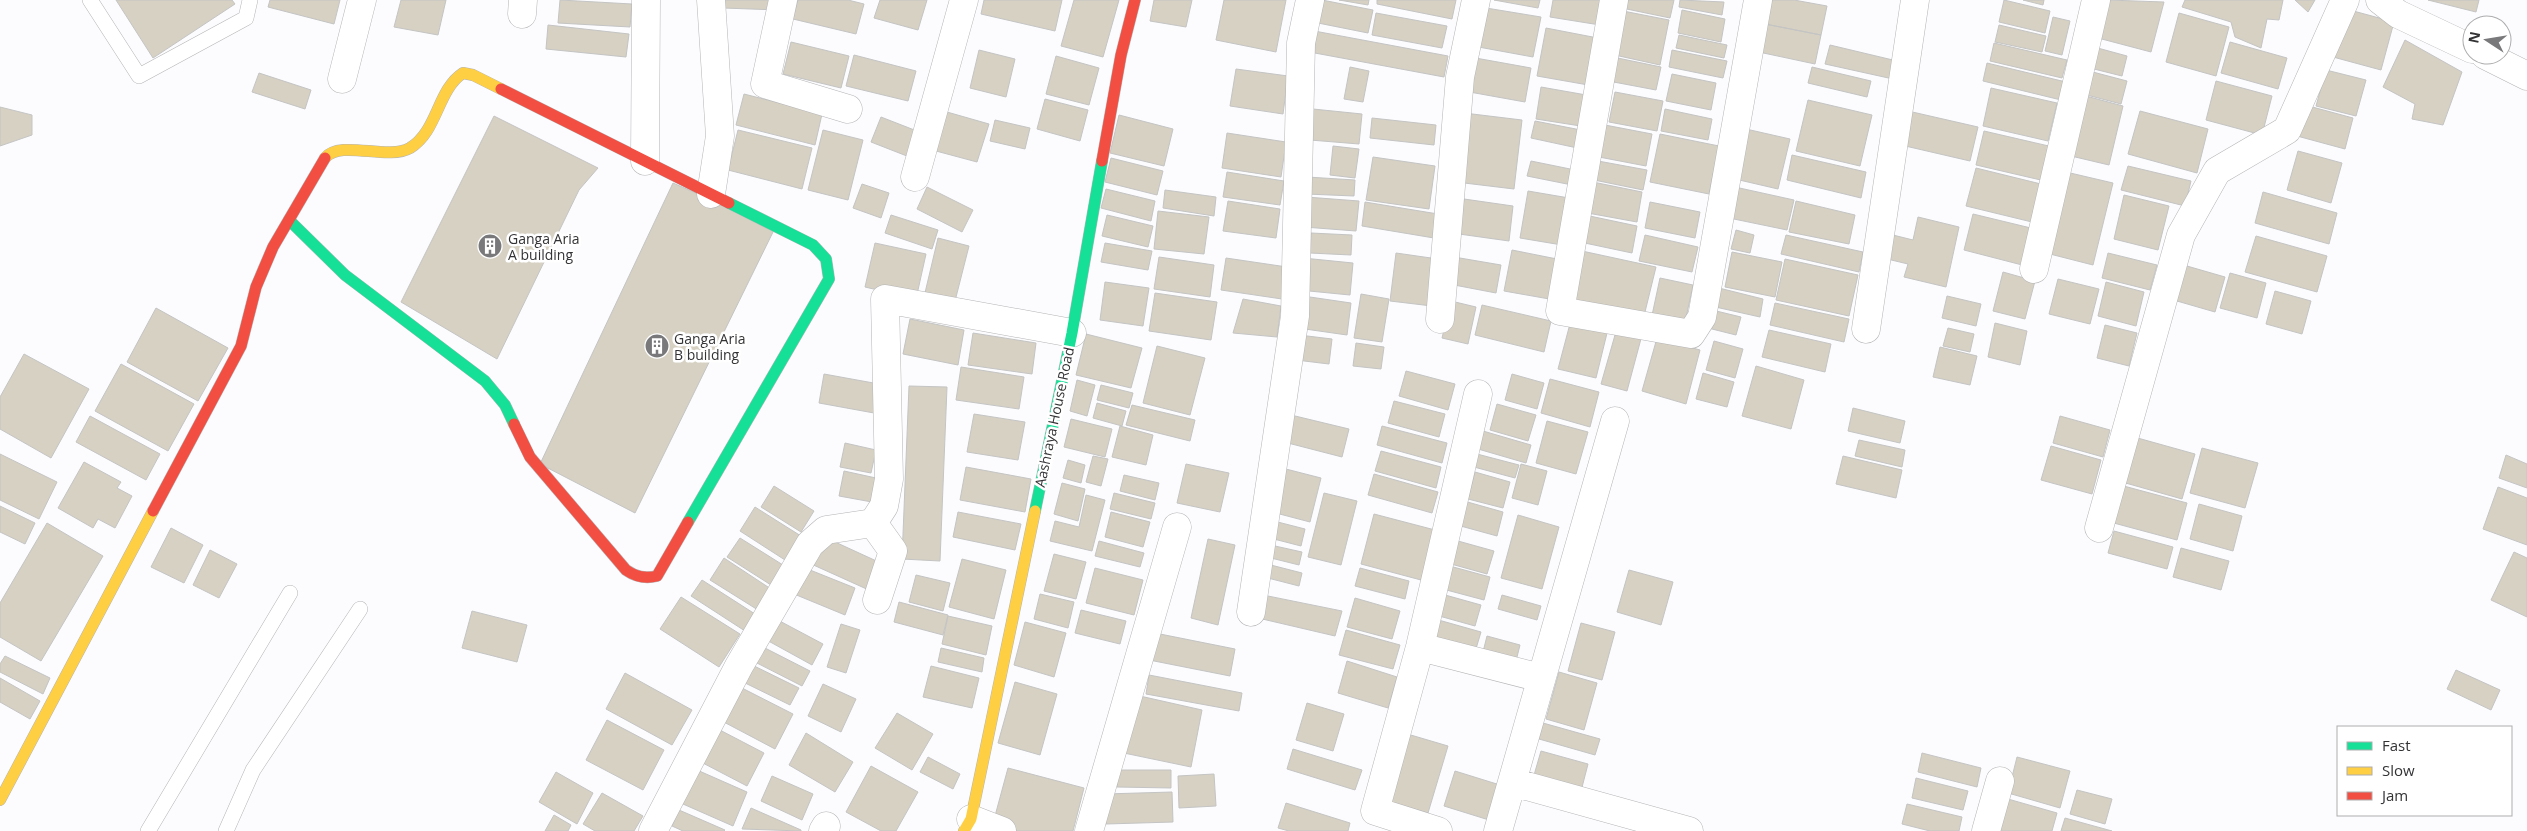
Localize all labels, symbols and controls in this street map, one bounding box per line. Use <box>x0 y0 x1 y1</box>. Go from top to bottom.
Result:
north arrow <box>2462 15 2512 65</box>
text: N <box>2463 30 2484 45</box>
place label: Ganga Aria A building <box>508 229 579 264</box>
building icon: Ganga Aria A building <box>477 233 503 259</box>
place label: Ganga Aria B building <box>674 329 745 364</box>
building icon: Ganga Aria B building <box>644 333 670 359</box>
street label: Aashraya House Road <box>1030 345 1078 489</box>
legend <box>2337 726 2512 816</box>
text: Fast <box>2382 735 2411 755</box>
text: Slow <box>2382 760 2415 780</box>
text: Jam <box>2380 785 2408 805</box>

